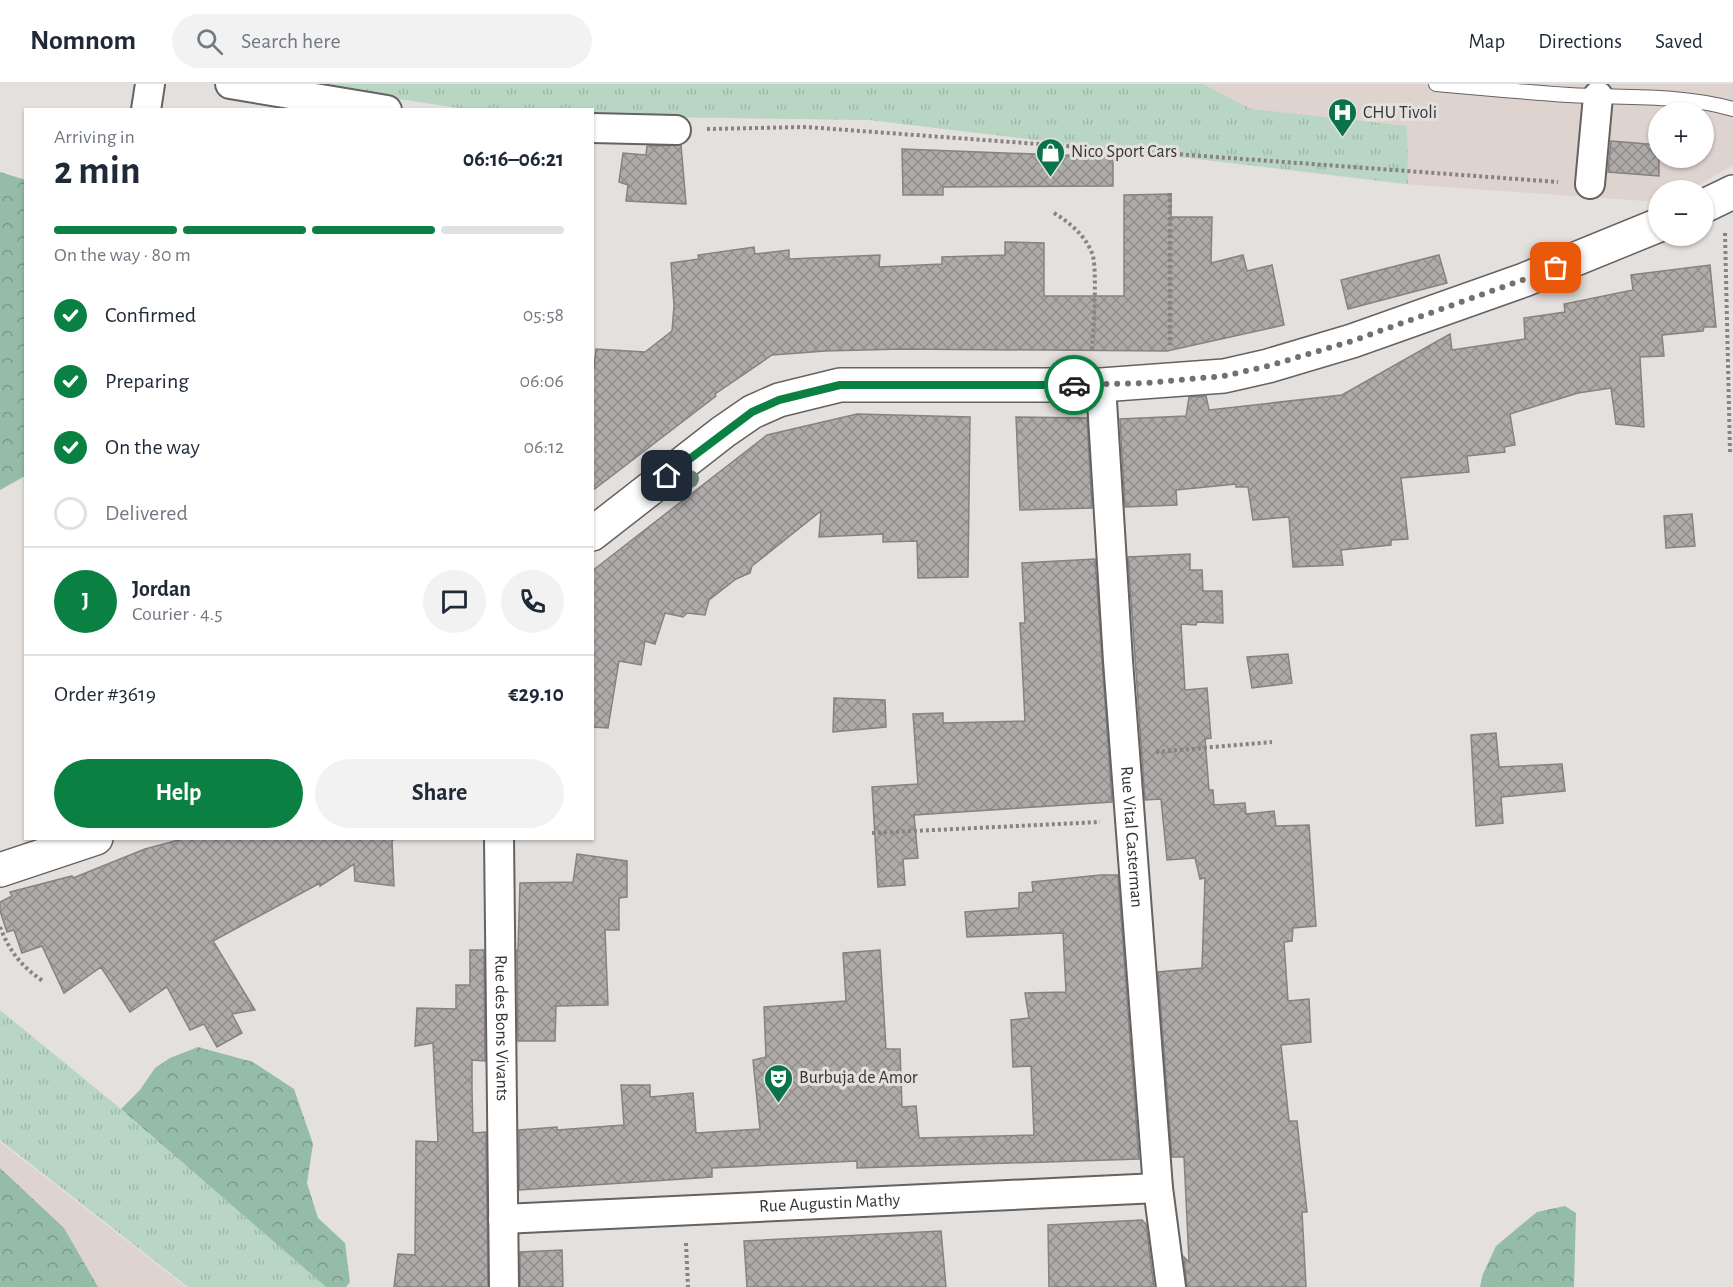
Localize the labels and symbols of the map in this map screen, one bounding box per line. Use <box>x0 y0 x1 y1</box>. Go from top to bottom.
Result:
hospital icon: CHU Tivoli <box>1326 97 1358 139</box>
place label: CHU Tivoli <box>1363 104 1437 122</box>
shop icon: Nico Sport Cars <box>1034 136 1066 178</box>
place label: Nico Sport Cars <box>1071 143 1177 161</box>
pin <box>1530 242 1581 293</box>
courier <box>1044 355 1104 415</box>
pin <box>641 450 692 501</box>
street label: Rue Vital Casterman <box>1117 765 1146 908</box>
street label: Rue des Bons Vivants <box>491 955 511 1101</box>
theatre icon: Burbuja de Amor <box>762 1062 794 1104</box>
place label: Burbuja de Amor <box>799 1069 918 1087</box>
street label: Rue Augustin Mathy <box>759 1191 901 1216</box>

